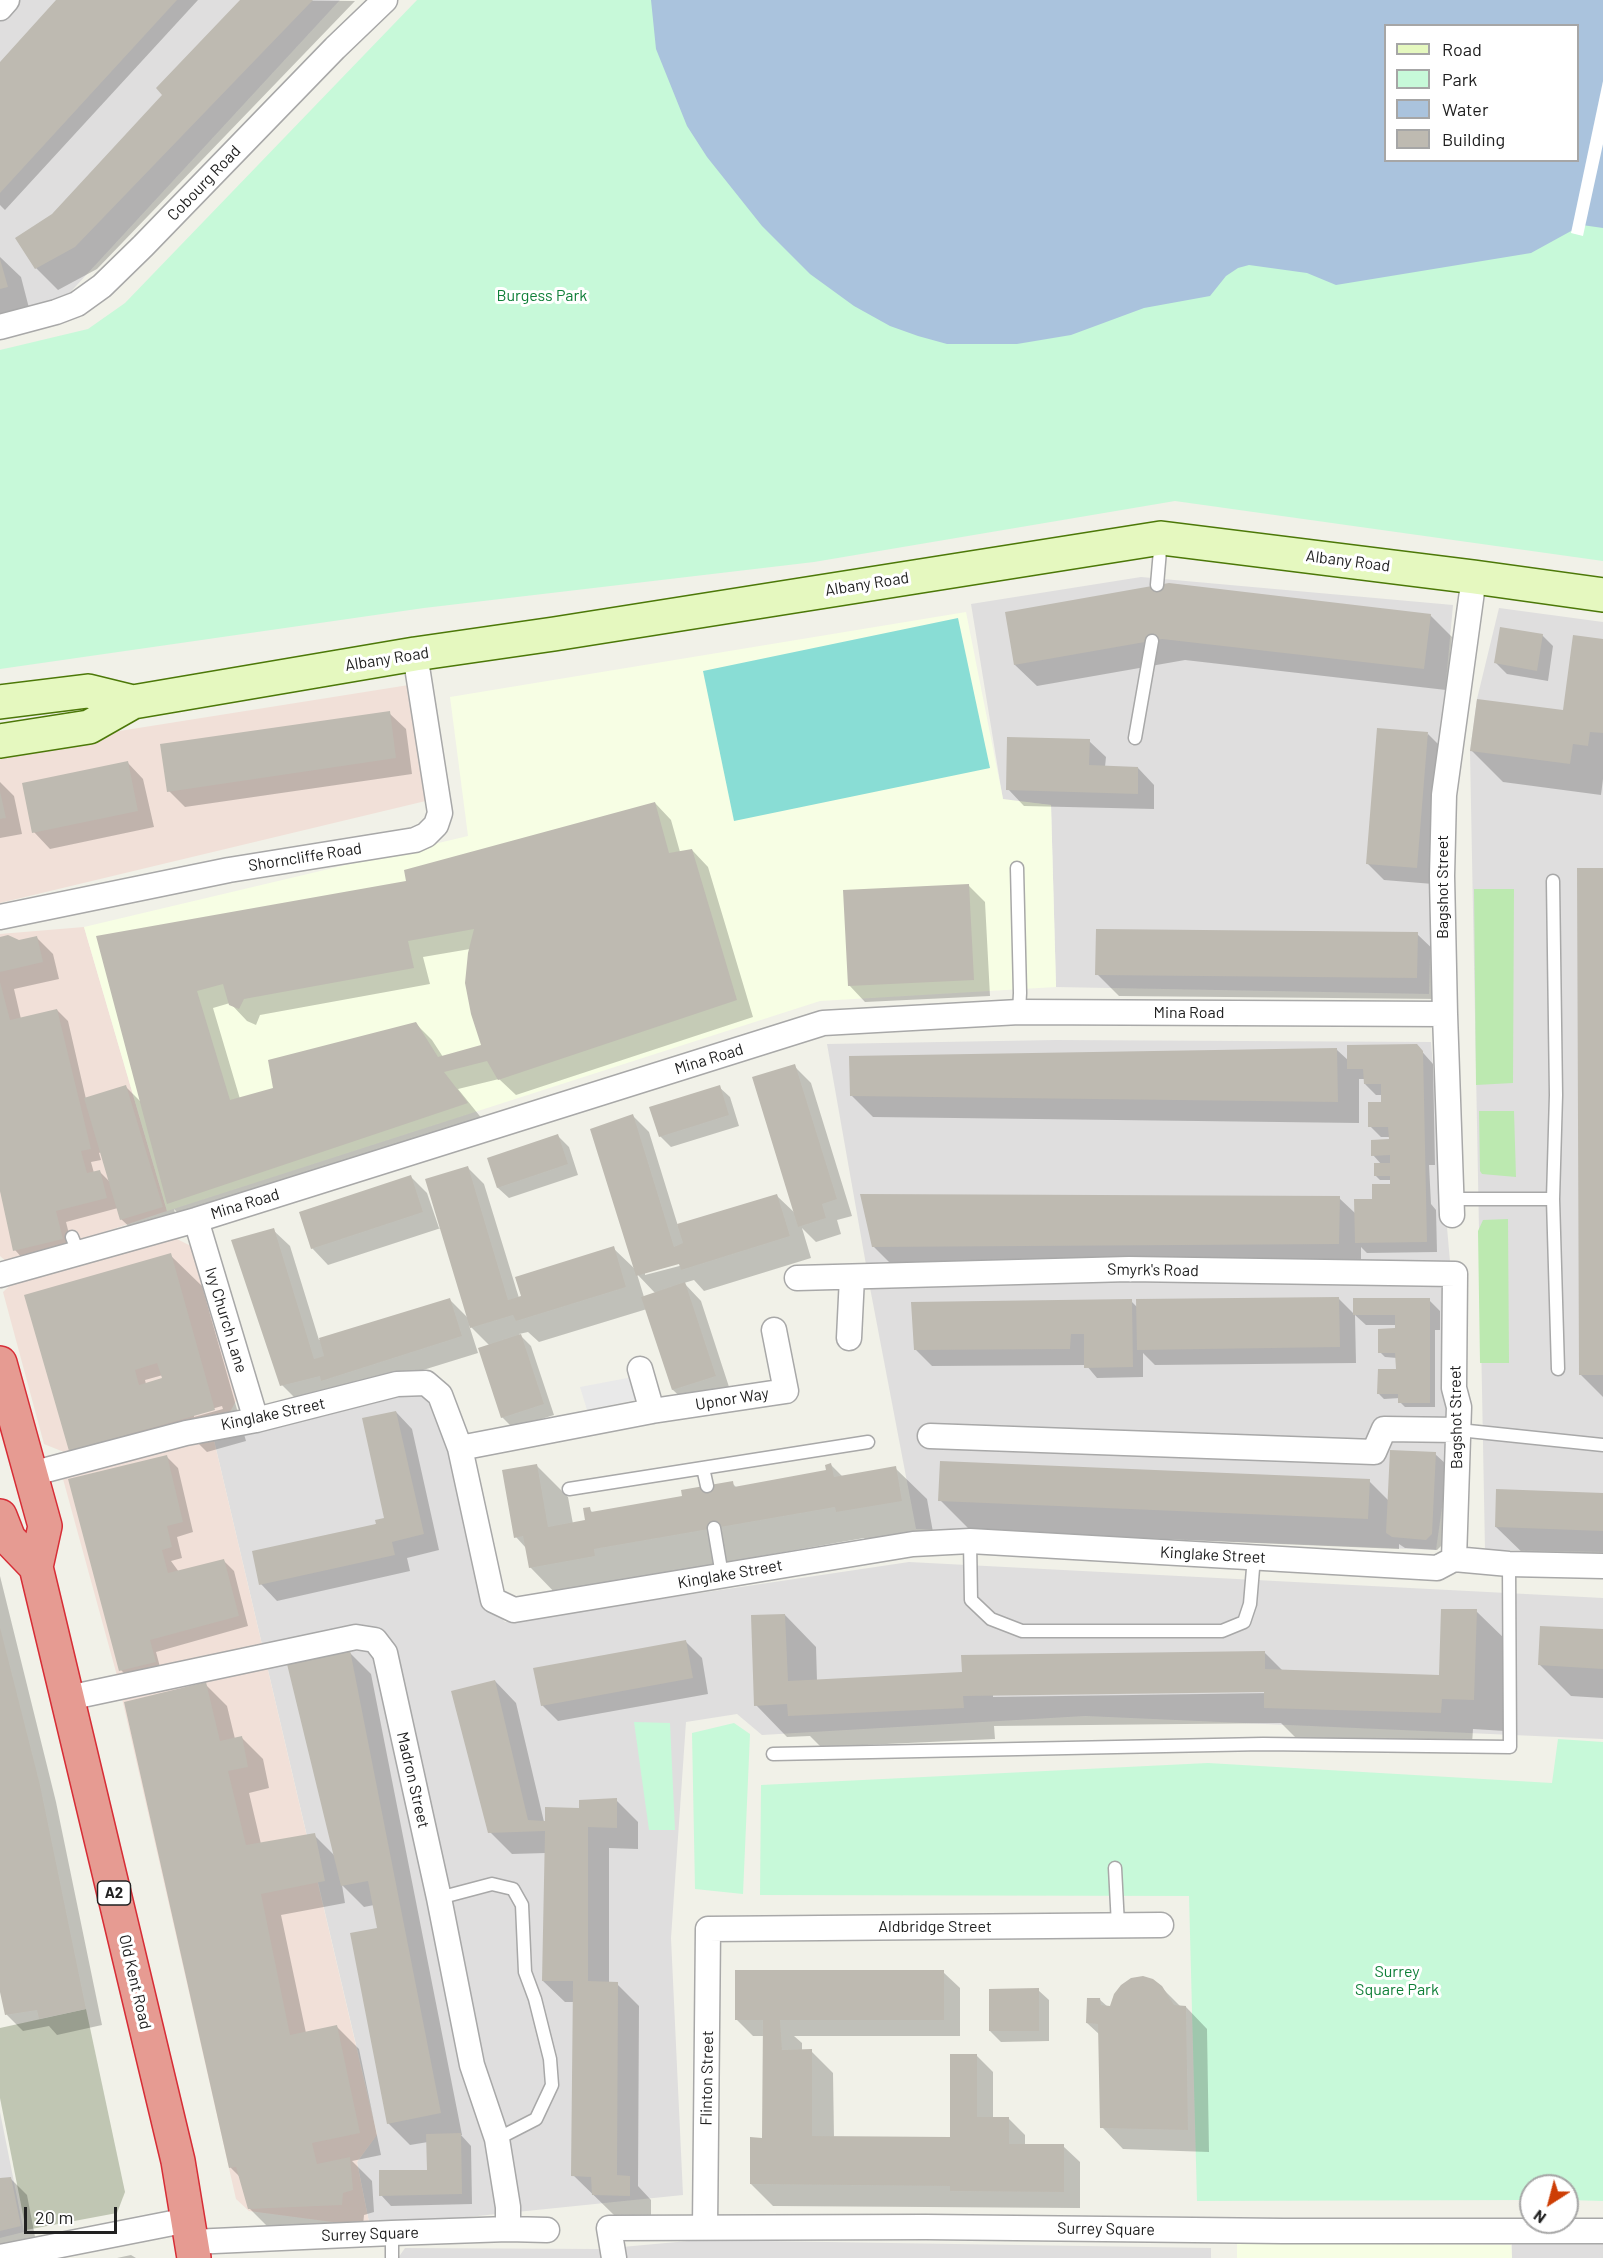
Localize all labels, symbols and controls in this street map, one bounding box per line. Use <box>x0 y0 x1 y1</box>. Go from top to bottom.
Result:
legend <box>1384 24 1579 162</box>
text: Road <box>1442 38 1482 60</box>
text: Park <box>1442 68 1477 90</box>
text: Water <box>1442 98 1489 120</box>
text: Building <box>1442 128 1505 150</box>
street label: Cobourg Road <box>163 141 245 225</box>
park label: Burgess Park <box>497 286 587 306</box>
street label: Albany Road <box>1305 546 1391 576</box>
street label: Albany Road <box>824 568 910 600</box>
street label: Albany Road <box>344 643 430 675</box>
street label: Bagshot Street <box>1433 835 1453 939</box>
street label: Shorncliffe Road <box>247 839 363 875</box>
street label: Mina Road <box>1154 1003 1224 1023</box>
street label: Mina Road <box>672 1039 746 1079</box>
street label: Mina Road <box>208 1184 282 1224</box>
street label: Smyrk's Road <box>1107 1260 1199 1280</box>
street label: Ivy Church Lane <box>201 1265 251 1375</box>
street label: Bagshot Street <box>1445 1365 1467 1469</box>
street label: Upnor Way <box>694 1384 770 1414</box>
street label: Kinglake Street <box>219 1394 327 1434</box>
street label: Kinglake Street <box>1160 1543 1266 1567</box>
street label: Kinglake Street <box>676 1555 784 1593</box>
street label: Madron Street <box>393 1730 433 1830</box>
road number: A2 <box>98 1881 130 1905</box>
street label: Aldbridge Street <box>878 1917 992 1937</box>
street label: Old Kent Road <box>115 1933 155 2031</box>
park label: Surrey Square Park <box>1355 1962 1439 2000</box>
street label: Flinton Street <box>697 2030 717 2126</box>
north arrow <box>1519 2174 1579 2234</box>
scale bar <box>27 2195 120 2233</box>
text: 20 m <box>35 2206 73 2228</box>
text: N <box>1529 2207 1549 2228</box>
street label: Surrey Square <box>1057 2219 1155 2239</box>
street label: Surrey Square <box>321 2223 419 2245</box>

